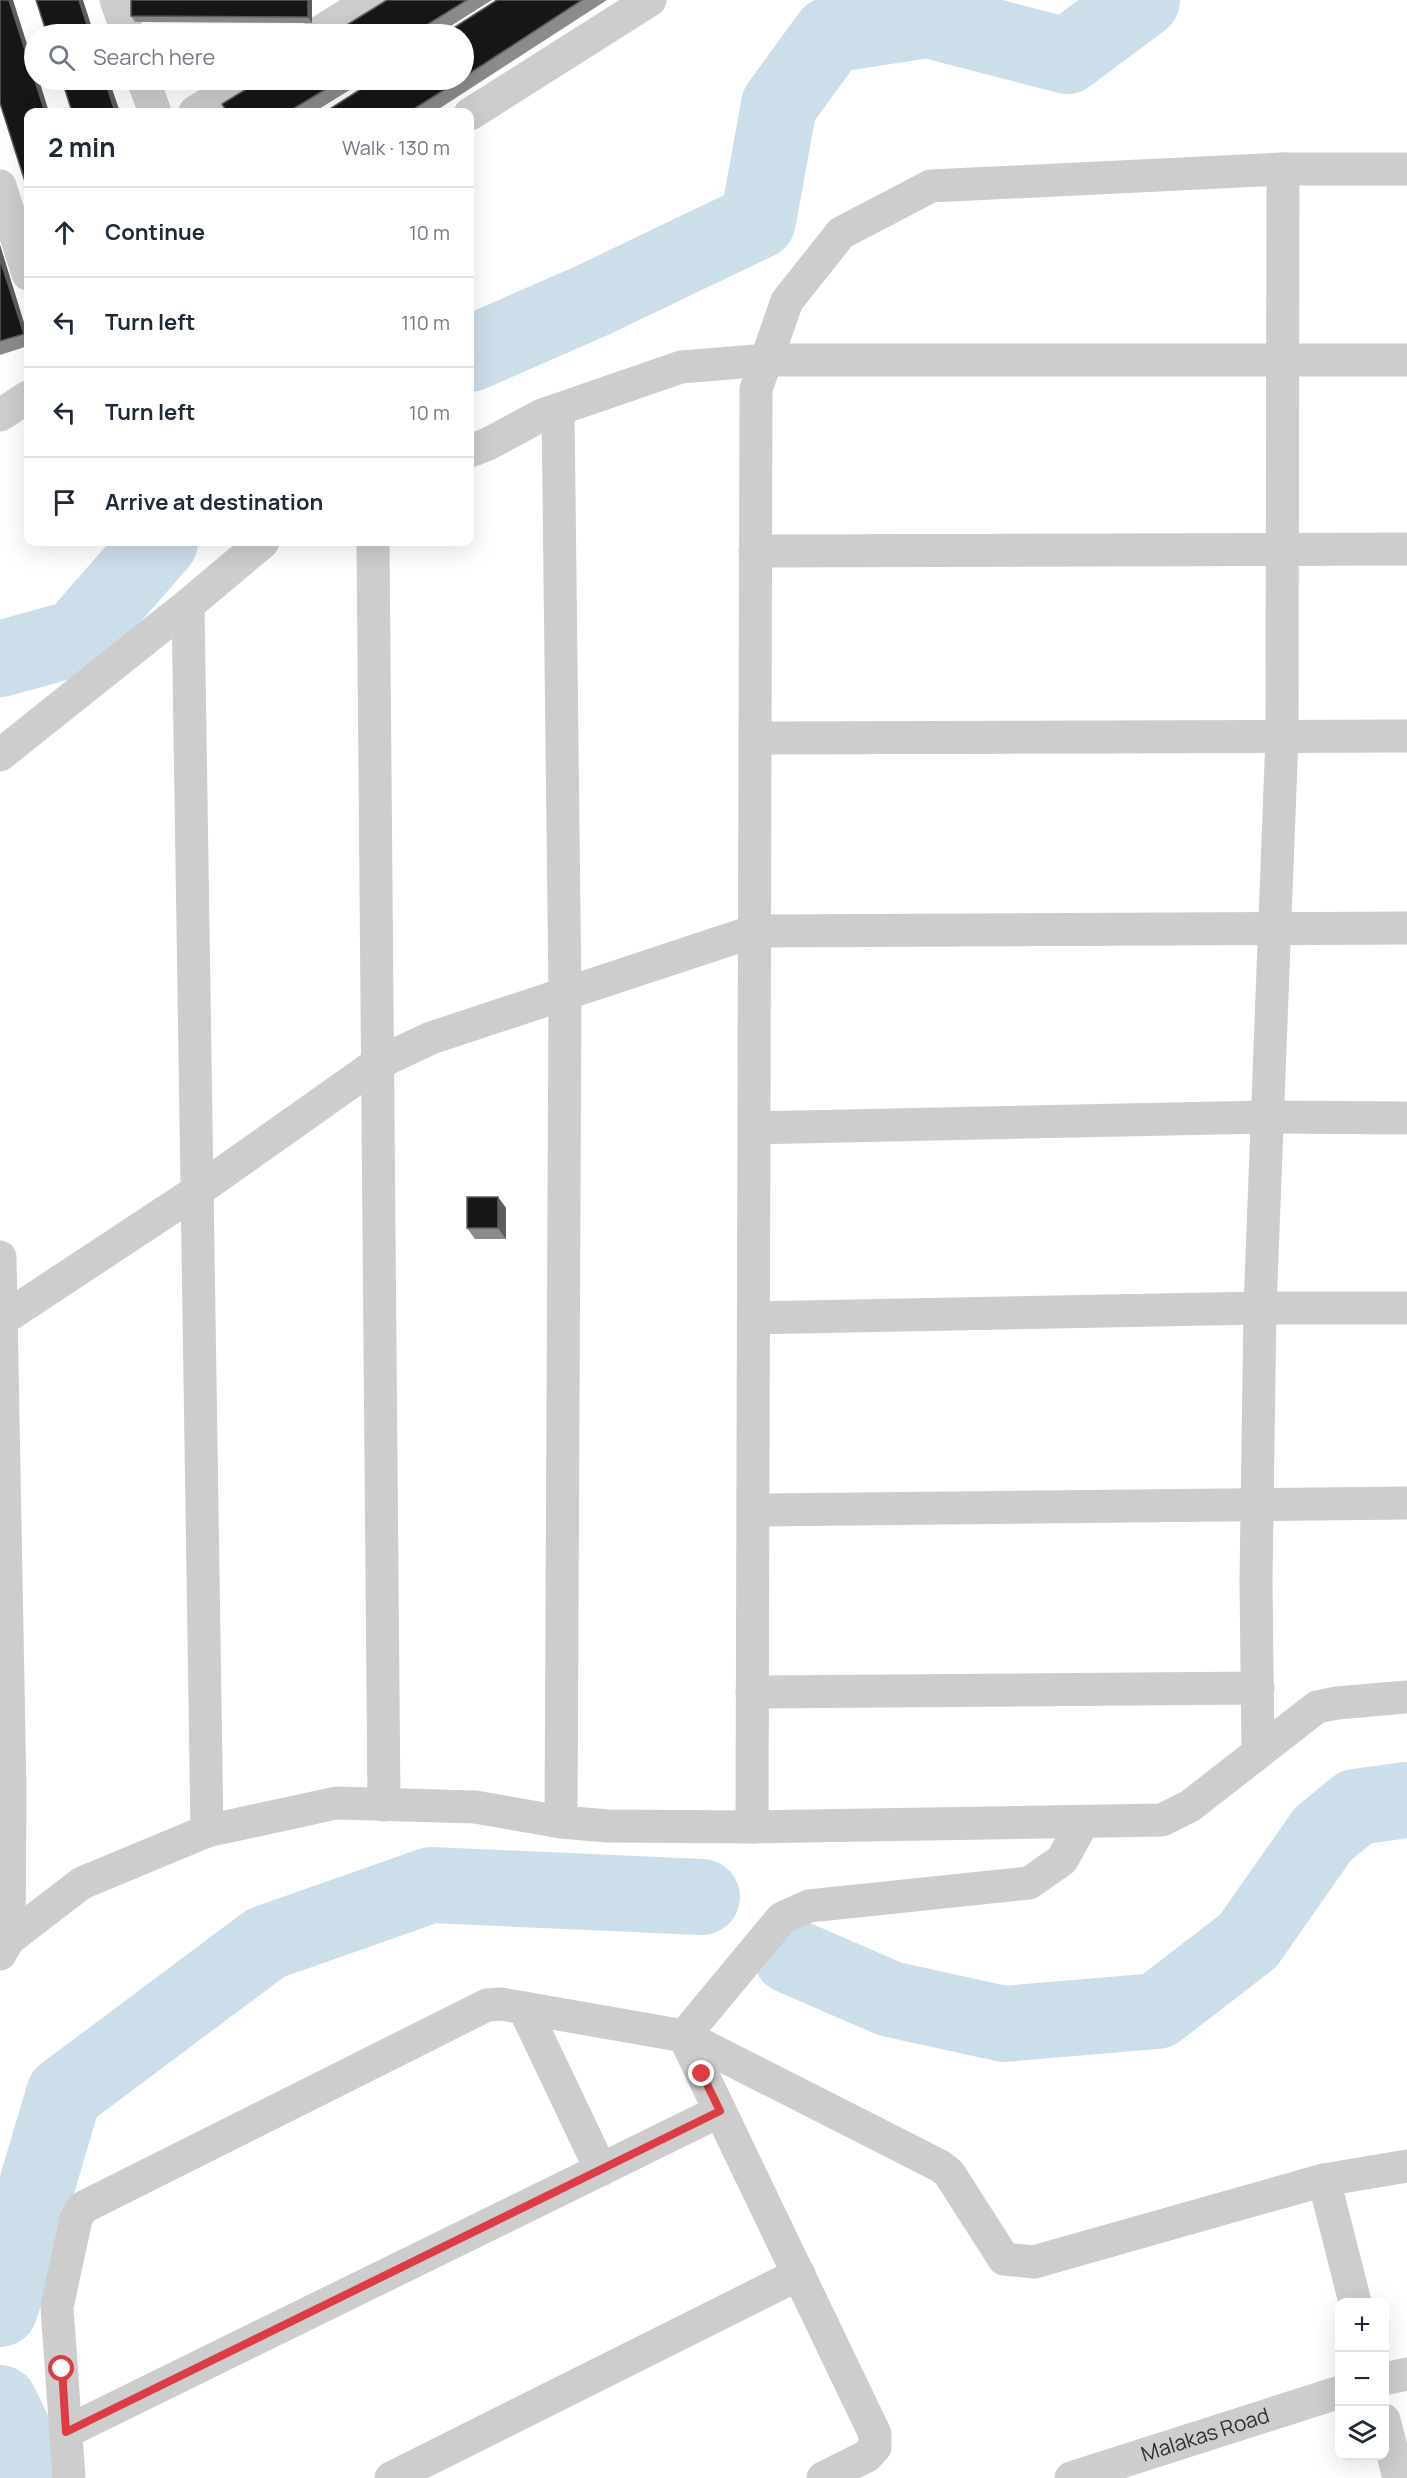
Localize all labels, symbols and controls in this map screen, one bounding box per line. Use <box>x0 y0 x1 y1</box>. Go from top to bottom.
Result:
search box <box>24 24 474 90</box>
icon: search <box>45 41 78 74</box>
text: Search here <box>93 42 215 72</box>
text: 2 min <box>48 129 116 165</box>
text: Walk · 130 m <box>342 134 450 161</box>
icon: ahead <box>48 216 81 249</box>
text: Continue <box>105 217 205 247</box>
text: 10 m <box>409 219 450 246</box>
icon: left <box>48 306 81 339</box>
text: Turn left <box>105 307 195 337</box>
text: 110 m <box>401 309 450 336</box>
icon: left <box>48 396 81 429</box>
text: Turn left <box>105 397 195 427</box>
text: 10 m <box>409 399 450 426</box>
icon: arrive <box>48 486 81 519</box>
text: Arrive at destination <box>105 487 323 517</box>
route end <box>688 2060 714 2086</box>
map controls <box>1335 2298 1389 2460</box>
button: + <box>1335 2298 1389 2352</box>
button: − <box>1335 2352 1389 2406</box>
route start <box>48 2355 74 2381</box>
street label: Malakas Road <box>1137 2401 1273 2468</box>
button: layers <box>1335 2406 1389 2460</box>

